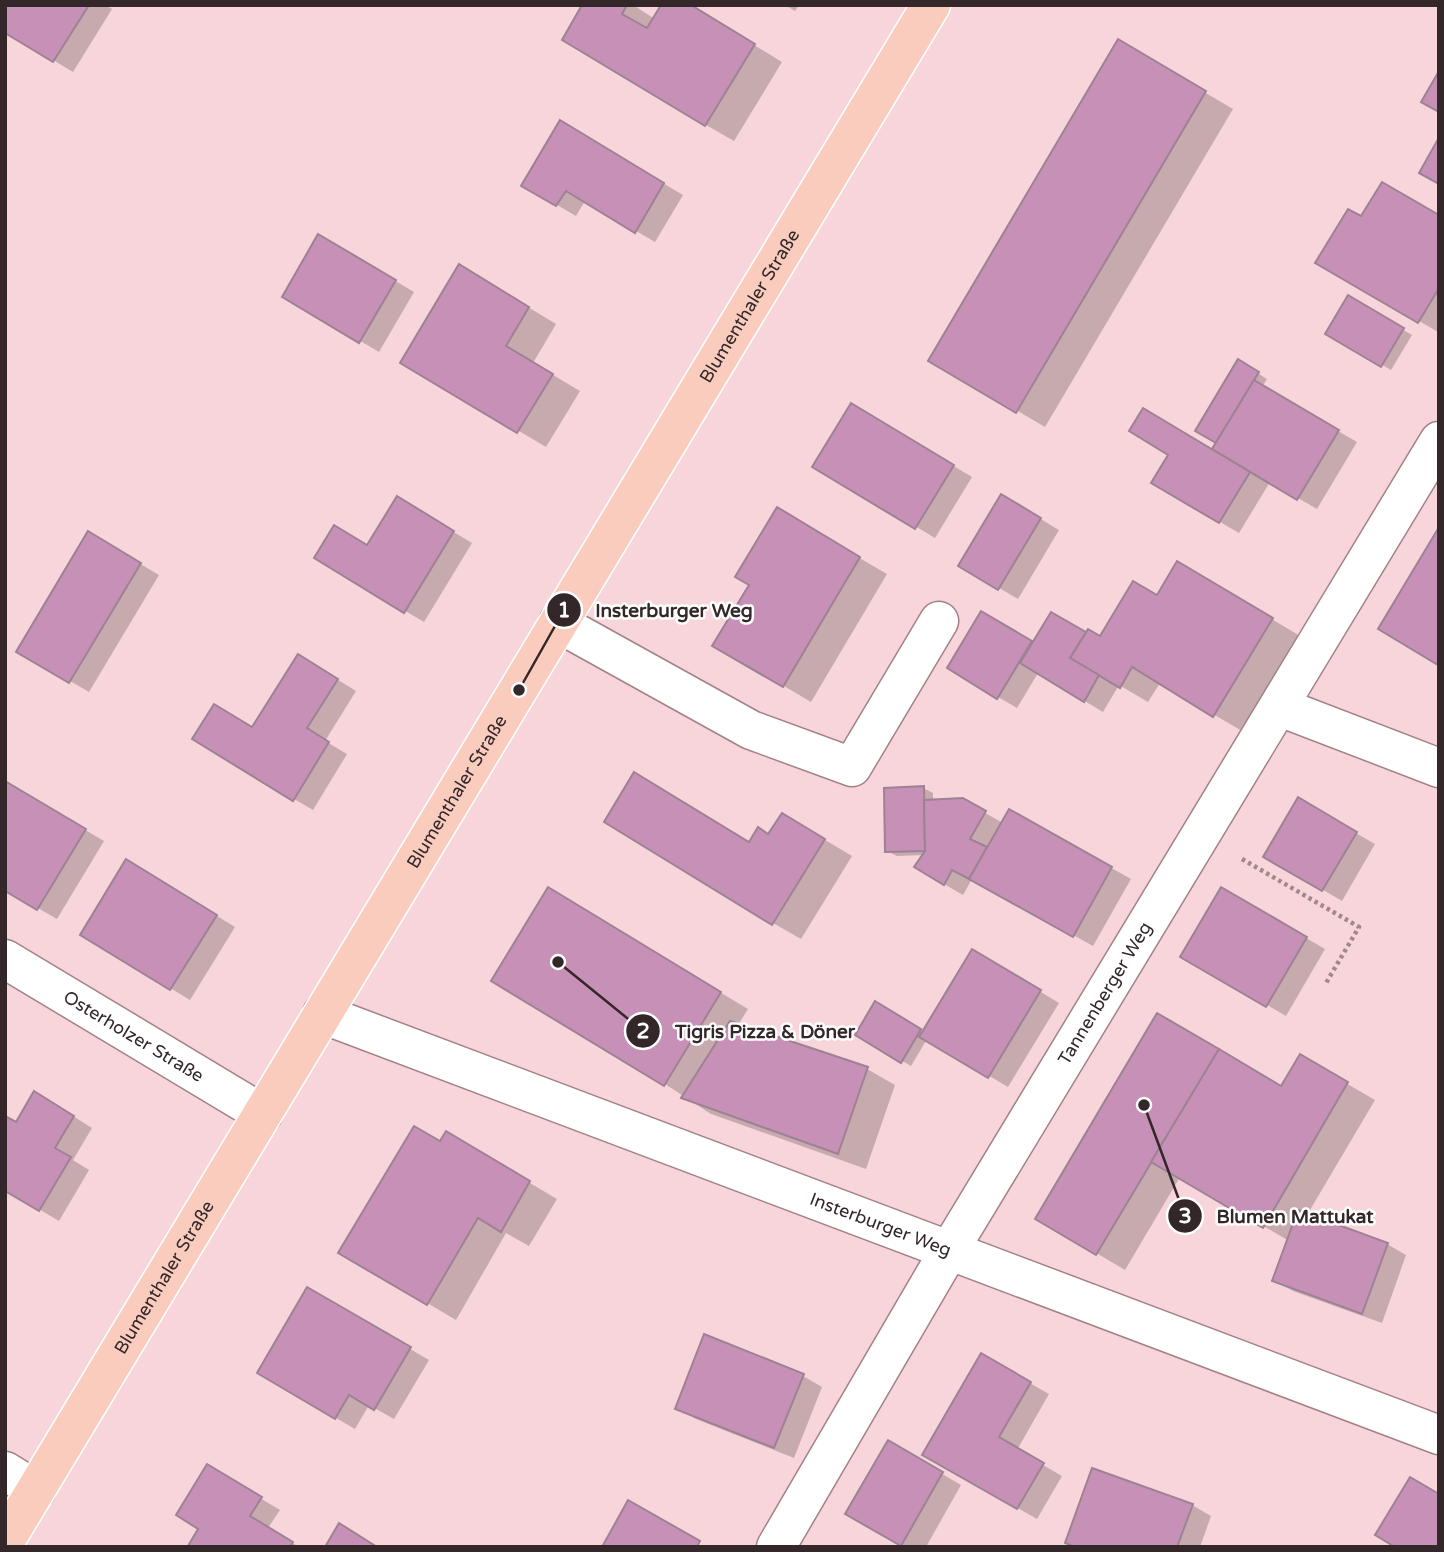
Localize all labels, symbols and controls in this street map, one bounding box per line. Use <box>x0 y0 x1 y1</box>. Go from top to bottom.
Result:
street label: Blumenthaler Straße <box>695 225 804 387</box>
callout: Insterburger Weg <box>546 590 767 630</box>
text: 1 <box>557 598 571 623</box>
text: Insterburger Weg <box>595 600 753 623</box>
street label: Blumenthaler Straße <box>402 711 511 872</box>
street label: Tannenberger Weg <box>1053 918 1156 1069</box>
street label: Osterholzer Straße <box>59 986 208 1087</box>
callout: Tigris Pizza & Döner <box>626 1011 869 1051</box>
text: 2 <box>636 1019 650 1044</box>
text: Tigris Pizza & Döner <box>674 1021 856 1044</box>
street label: Insterburger Weg <box>807 1188 954 1261</box>
street label: Blumenthaler Straße <box>109 1196 219 1358</box>
callout: Blumen Mattukat <box>1168 1196 1387 1236</box>
text: 3 <box>1178 1204 1192 1229</box>
text: Blumen Mattukat <box>1217 1206 1374 1228</box>

